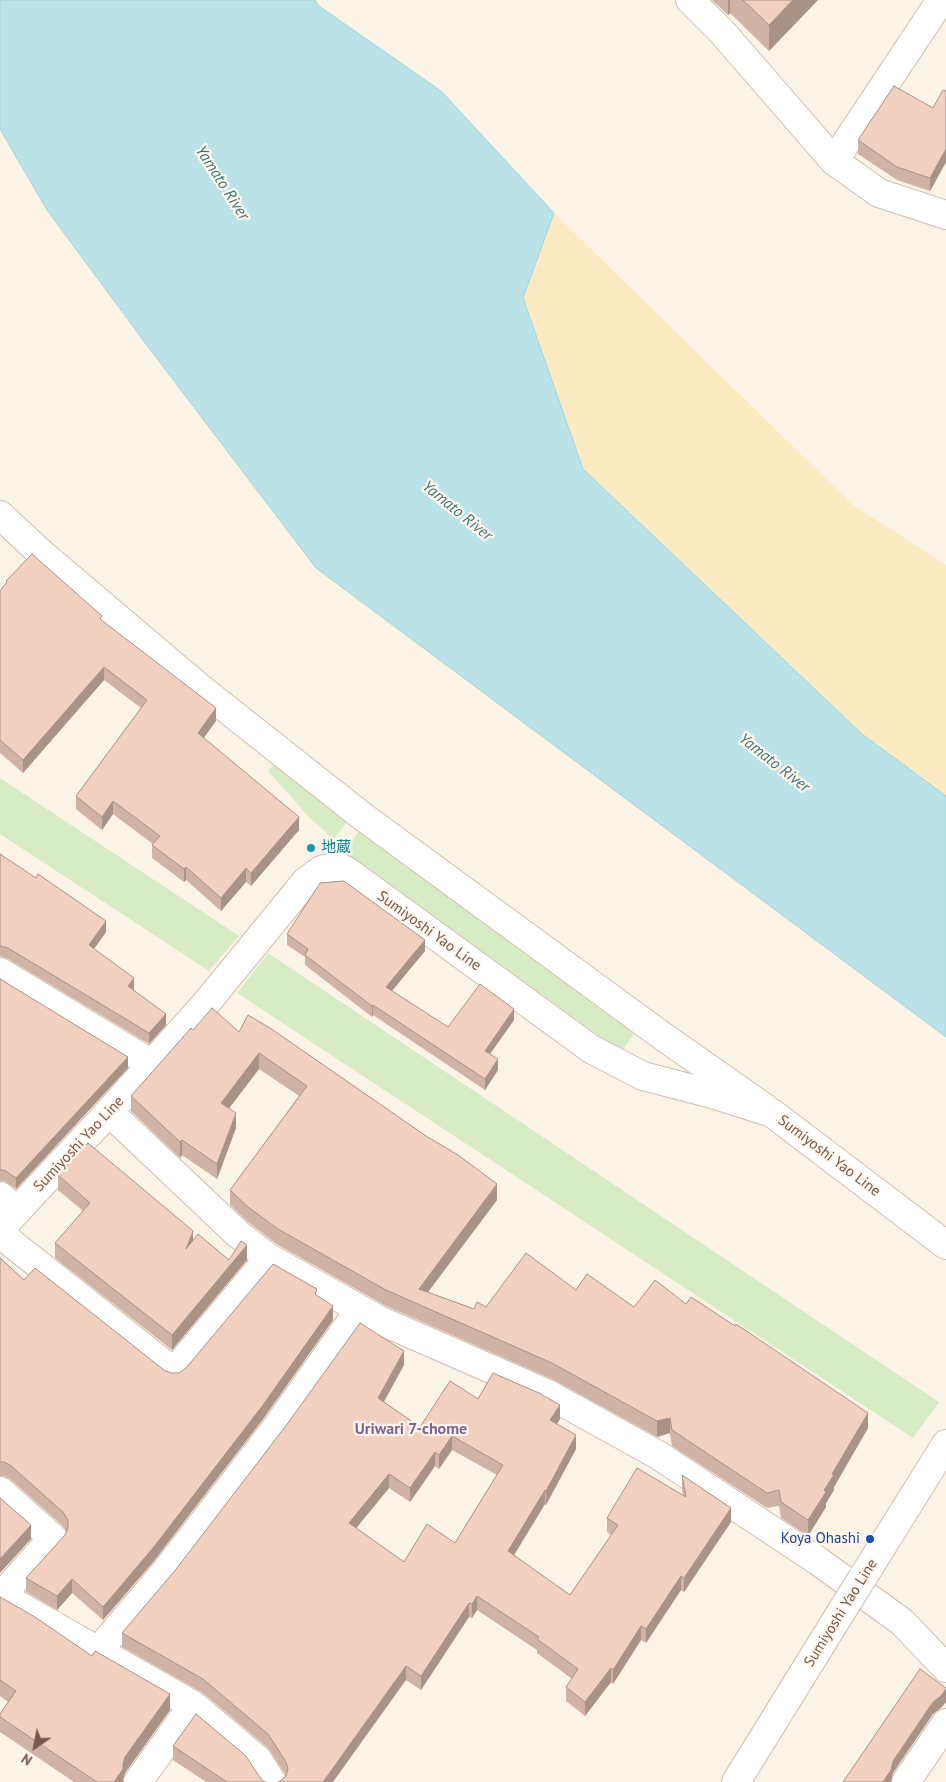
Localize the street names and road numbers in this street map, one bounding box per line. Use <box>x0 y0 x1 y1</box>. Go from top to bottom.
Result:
street label: Sumiyoshi Yao Line <box>374 887 484 975</box>
street label: Sumiyoshi Yao Line <box>30 1093 128 1195</box>
street label: Sumiyoshi Yao Line <box>774 1111 884 1201</box>
street label: Sumiyoshi Yao Line <box>801 1556 881 1670</box>

